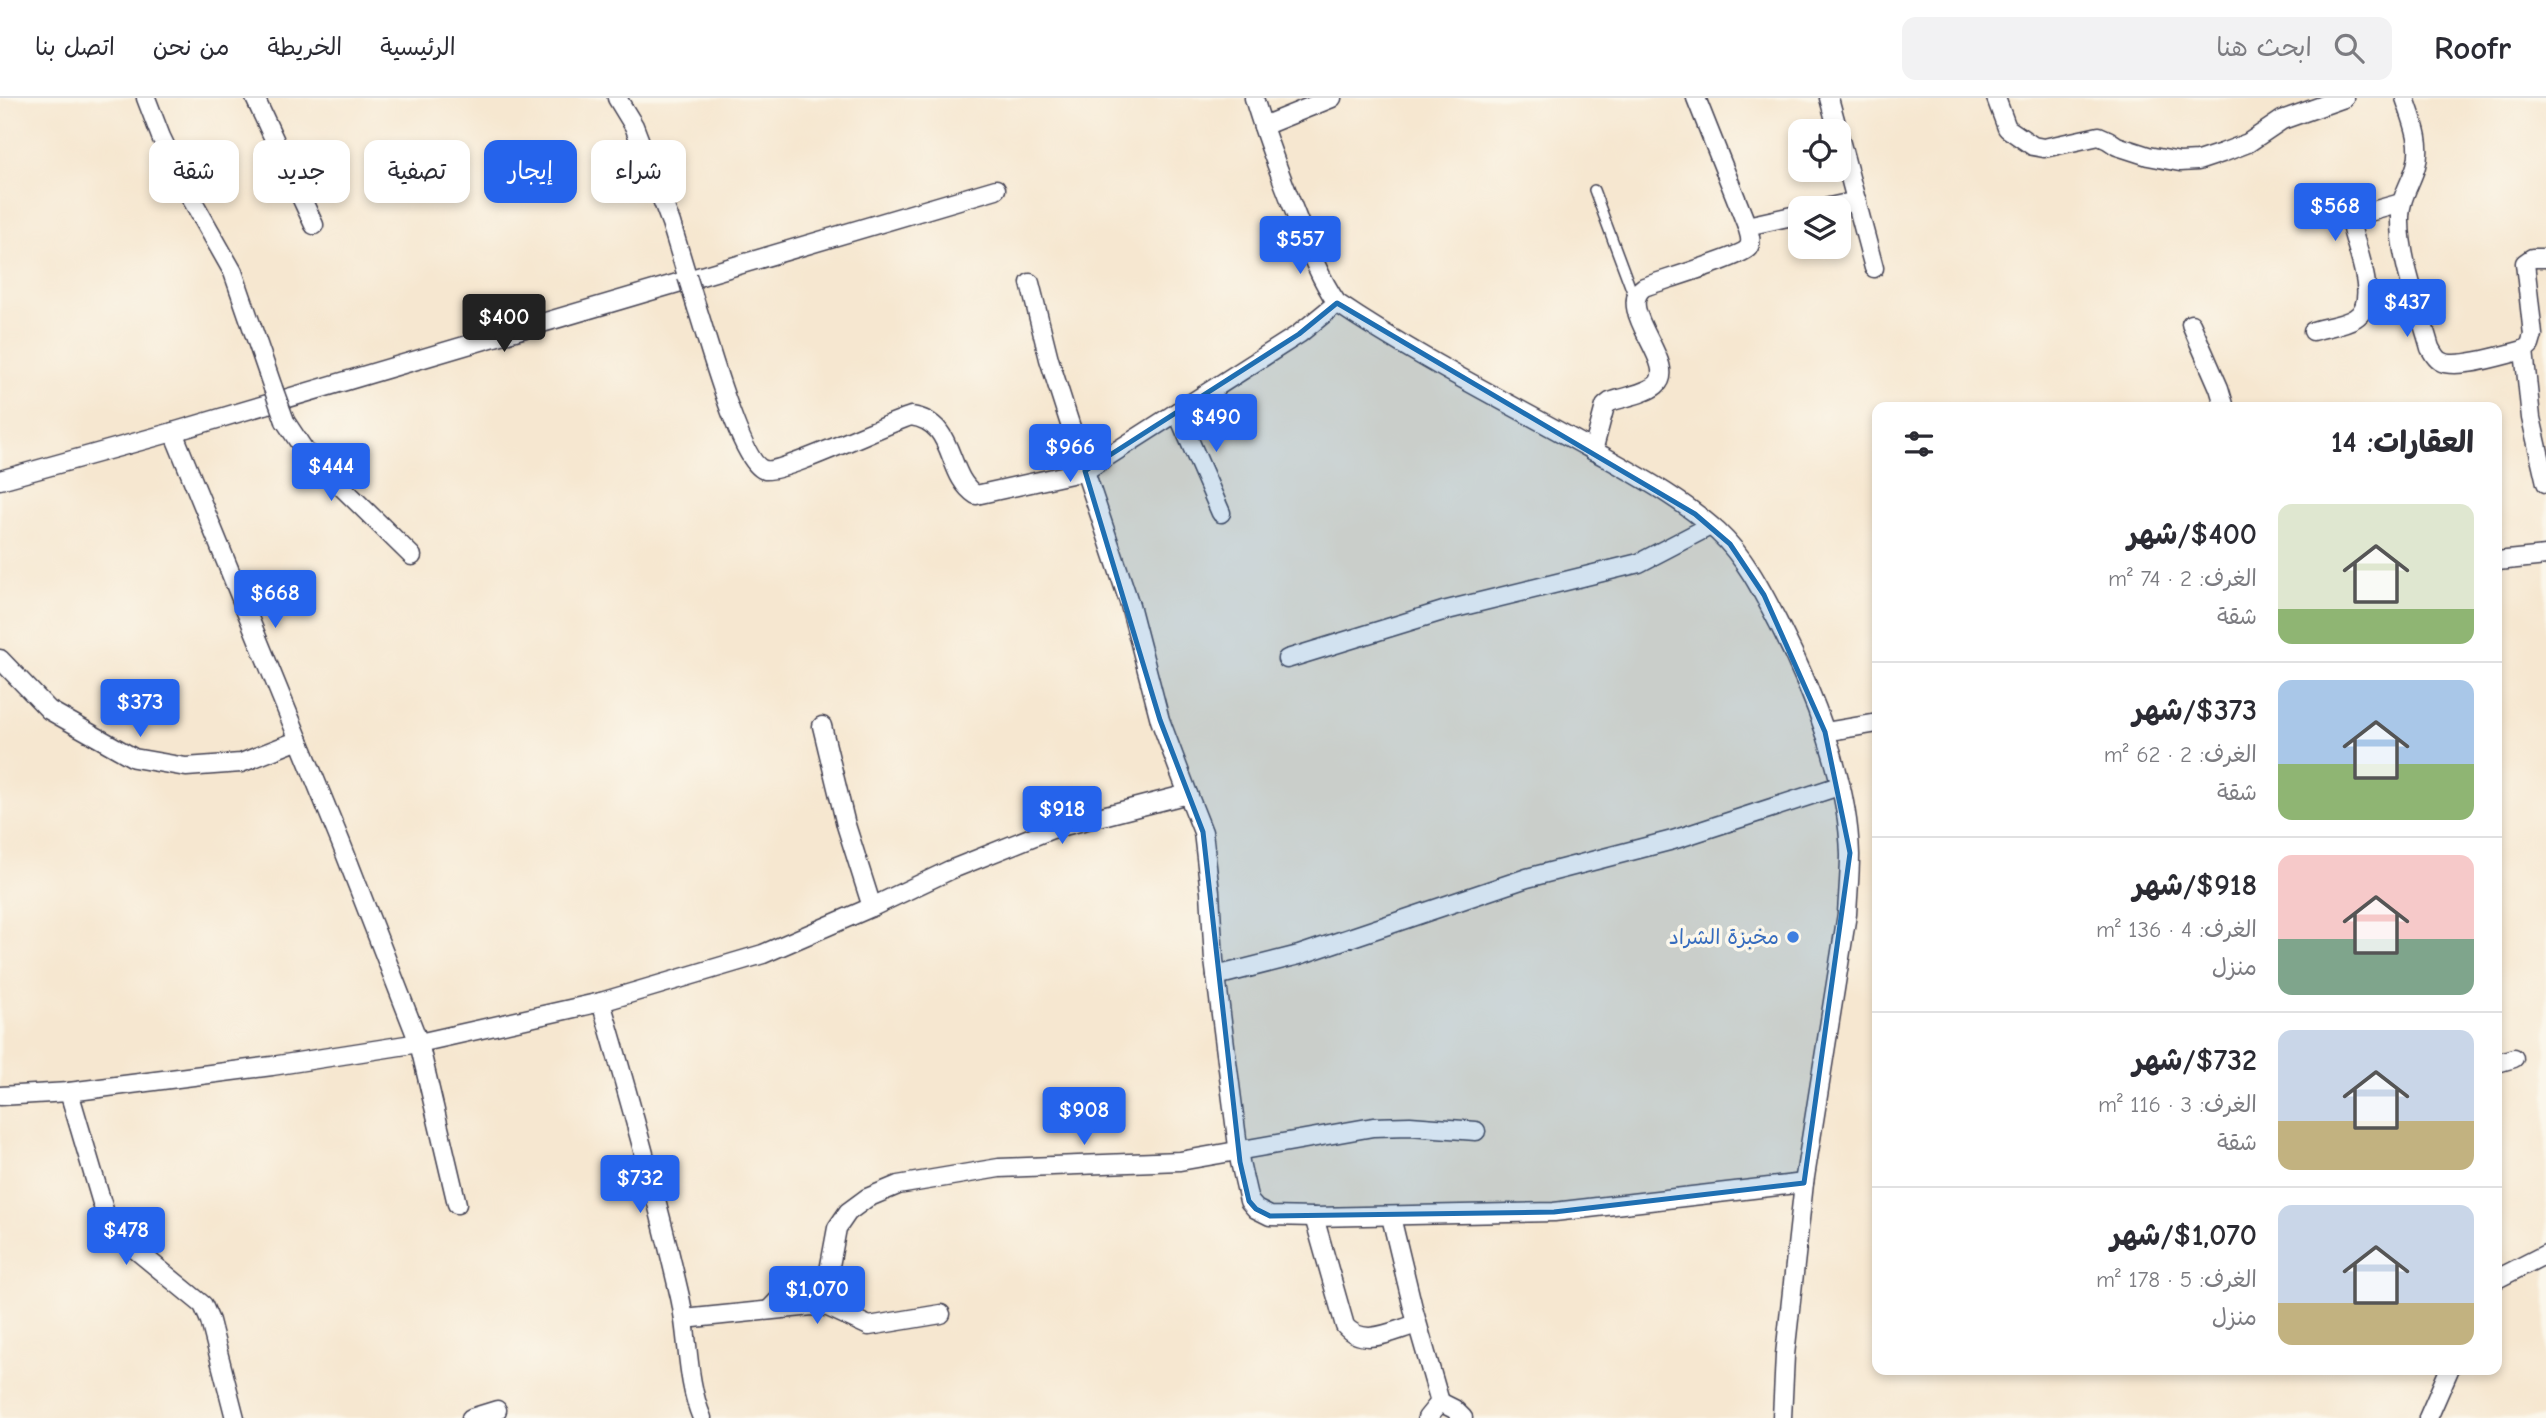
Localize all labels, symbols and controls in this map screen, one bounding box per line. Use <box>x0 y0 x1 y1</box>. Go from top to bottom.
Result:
search box <box>1902 17 2392 80</box>
icon: search <box>2330 29 2368 67</box>
text: Roofr <box>2434 29 2511 67</box>
text: اتصل بنا <box>35 33 115 61</box>
text: من نحن <box>153 33 229 61</box>
text: الخريطة <box>267 33 342 61</box>
text: الرئيسية <box>380 33 456 61</box>
text: ابحث هنا <box>2216 33 2312 63</box>
map controls <box>1788 119 1851 259</box>
button: locate <box>1788 119 1851 182</box>
chip: شقة <box>149 140 239 203</box>
chip: جديد <box>253 140 350 203</box>
chip: تصفية <box>364 140 470 203</box>
chip: إيجار <box>484 140 577 203</box>
chip: شراء <box>591 140 686 203</box>
pin: $568 <box>2294 184 2376 243</box>
text: $568 <box>2310 192 2360 219</box>
button: layers <box>1788 196 1851 259</box>
pin: $557 <box>1259 216 1341 276</box>
text: $557 <box>1276 225 1324 252</box>
pin: $437 <box>2366 280 2448 339</box>
text: $437 <box>2384 288 2430 315</box>
pin: $400 <box>463 294 545 354</box>
text: $400 <box>479 303 529 330</box>
pin: $490 <box>1175 394 1257 454</box>
text: $490 <box>1191 403 1241 430</box>
pin: $966 <box>1029 424 1111 484</box>
icon: filters <box>1900 425 1938 463</box>
text: العقارات: 14 <box>2331 425 2474 460</box>
text: $966 <box>1045 433 1095 460</box>
pin: $444 <box>290 444 372 503</box>
text: $444 <box>308 452 354 479</box>
text: $400/شهر <box>2128 517 2257 552</box>
icon: home <box>2334 532 2418 616</box>
text: الغرف: 2 · 74 m² <box>2108 565 2257 592</box>
pin: $668 <box>234 570 316 630</box>
text: $668 <box>250 579 300 606</box>
text: شقة <box>2217 603 2257 630</box>
pin: $373 <box>99 680 181 739</box>
text: $373 <box>117 688 163 715</box>
text: $373/شهر <box>2133 693 2257 728</box>
icon: home <box>2334 708 2418 792</box>
text: الغرف: 2 · 62 m² <box>2104 741 2257 768</box>
text: شقة <box>2217 779 2257 806</box>
pin: $918 <box>1021 786 1103 846</box>
text: $918 <box>1039 795 1085 822</box>
text: $918/شهر <box>2133 868 2257 903</box>
icon: home <box>2334 883 2418 967</box>
text: الغرف: 4 · 136 m² <box>2096 916 2257 943</box>
place label: مخبزة الشراد <box>1669 925 1779 950</box>
marker: مخبزة الشراد <box>1785 929 1801 945</box>
text: منزل <box>2212 954 2257 981</box>
text: $732/شهر <box>2133 1043 2257 1078</box>
icon: home <box>2334 1058 2418 1142</box>
pin: $908 <box>1043 1088 1125 1147</box>
text: الغرف: 3 · 116 m² <box>2098 1091 2257 1118</box>
text: $908 <box>1059 1096 1109 1123</box>
text: شقة <box>2217 1129 2257 1156</box>
pin: $732 <box>599 1156 681 1215</box>
text: $732 <box>617 1164 664 1191</box>
pin: $478 <box>85 1208 167 1267</box>
text: $478 <box>103 1216 149 1243</box>
text: $1,070/شهر <box>2111 1218 2257 1253</box>
icon: home <box>2334 1233 2418 1317</box>
pin: $1,070 <box>760 1266 874 1326</box>
text: الغرف: 5 · 178 m² <box>2096 1266 2257 1293</box>
text: $1,070 <box>785 1275 849 1302</box>
text: منزل <box>2212 1304 2257 1331</box>

